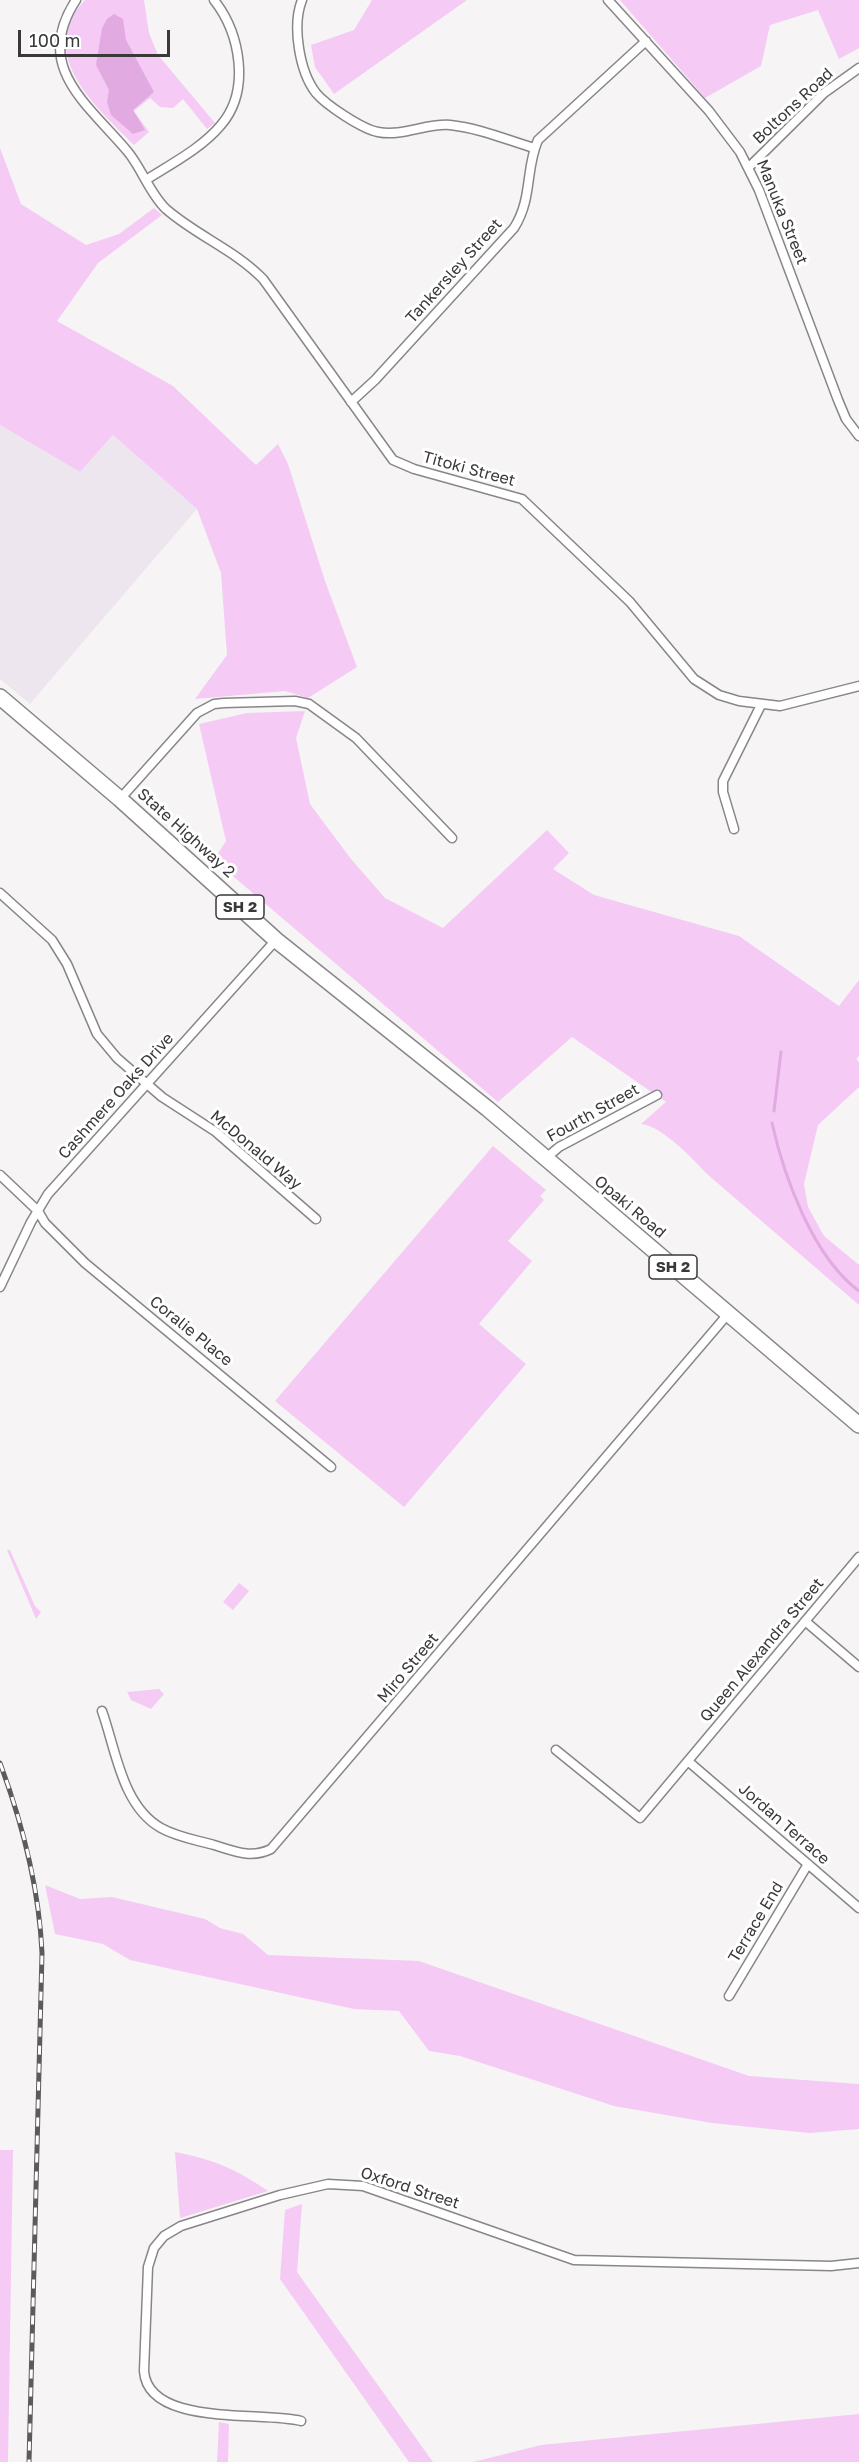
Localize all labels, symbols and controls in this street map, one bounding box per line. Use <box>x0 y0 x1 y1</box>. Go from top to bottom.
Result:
scale bar <box>21 18 172 56</box>
text: 100 m <box>29 29 80 51</box>
street label: Boltons Road <box>749 64 837 148</box>
street label: Manuka Street <box>752 157 812 267</box>
street label: Tankersley Street <box>402 215 506 327</box>
street label: Titoki Street <box>421 447 517 491</box>
street label: State Highway 2 <box>133 784 239 882</box>
road number: SH 2 <box>216 895 264 919</box>
street label: Cashmere Oaks Drive <box>54 1029 178 1163</box>
street label: Fourth Street <box>543 1080 643 1146</box>
street label: McDonald Way <box>206 1106 306 1194</box>
street label: Opaki Road <box>590 1172 670 1242</box>
road number: SH 2 <box>649 1255 697 1279</box>
street label: Coralie Place <box>146 1292 236 1370</box>
street label: Queen Alexandra Street <box>696 1574 828 1726</box>
street label: Miro Street <box>373 1629 443 1707</box>
street label: Jordan Terrace <box>735 1779 833 1869</box>
street label: Terrace End <box>724 1878 788 1966</box>
street label: Oxford Street <box>358 2163 462 2213</box>

